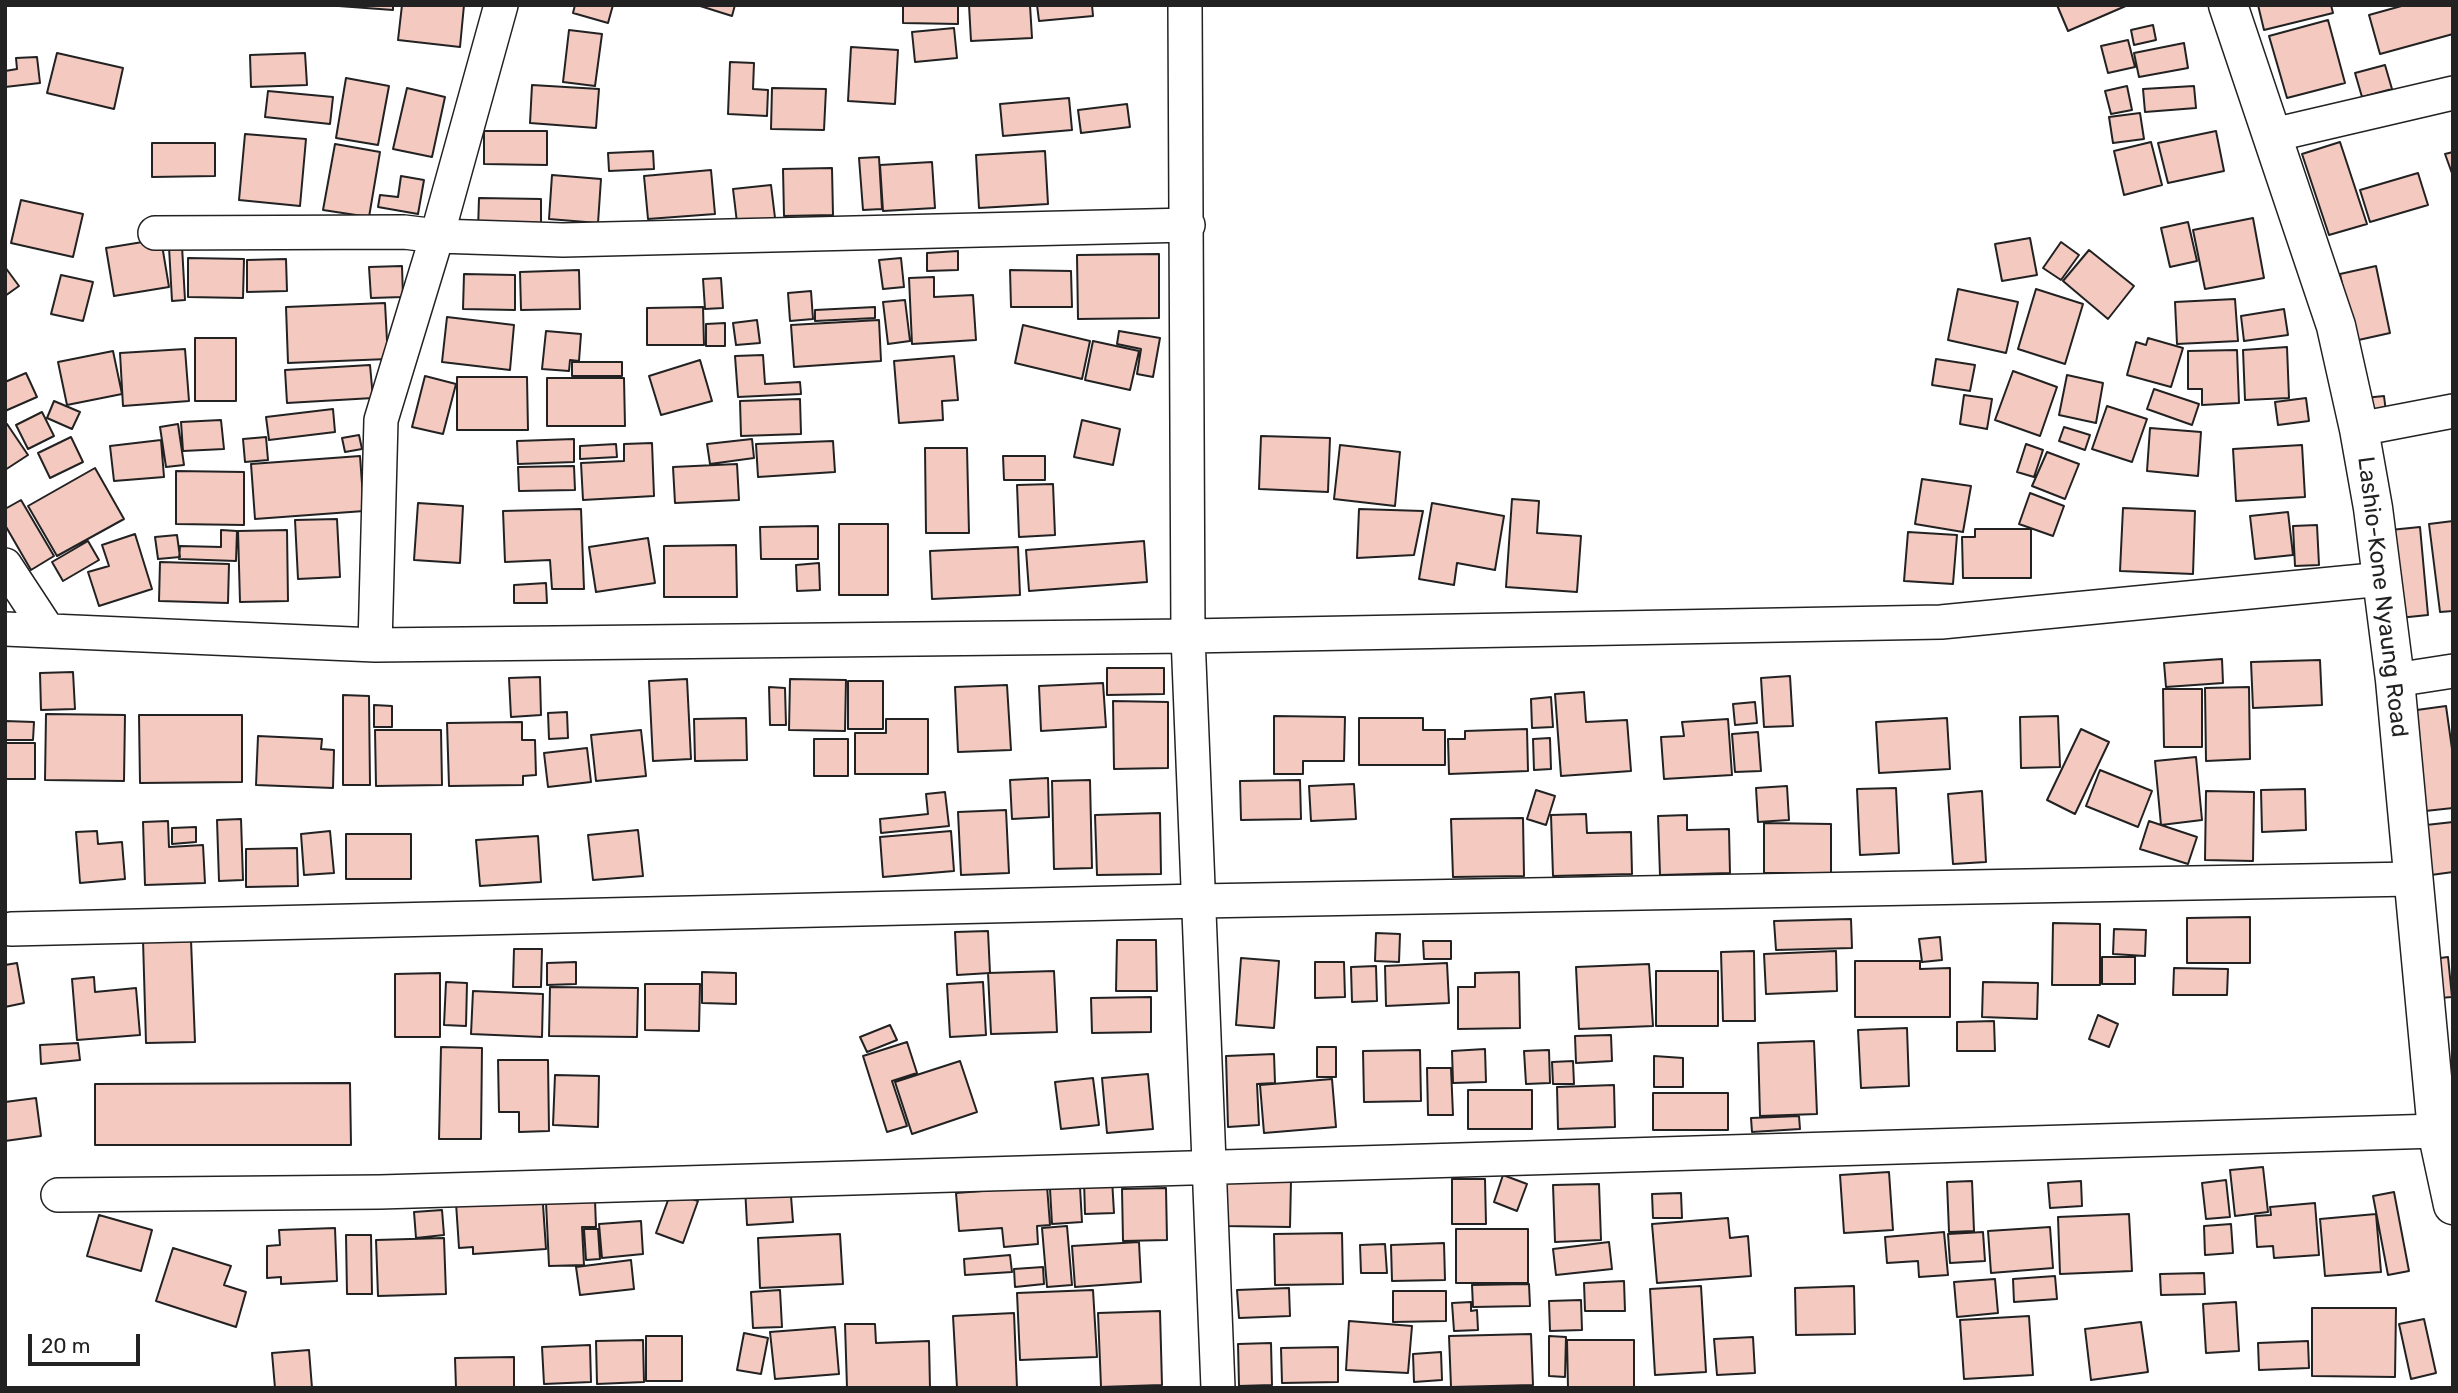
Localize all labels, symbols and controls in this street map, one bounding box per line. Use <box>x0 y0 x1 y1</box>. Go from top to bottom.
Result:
street label: Lashio-Kone Nyaung Road <box>2351 455 2413 739</box>
scale bar <box>32 1320 144 1364</box>
text: 20 m <box>41 1333 90 1358</box>

